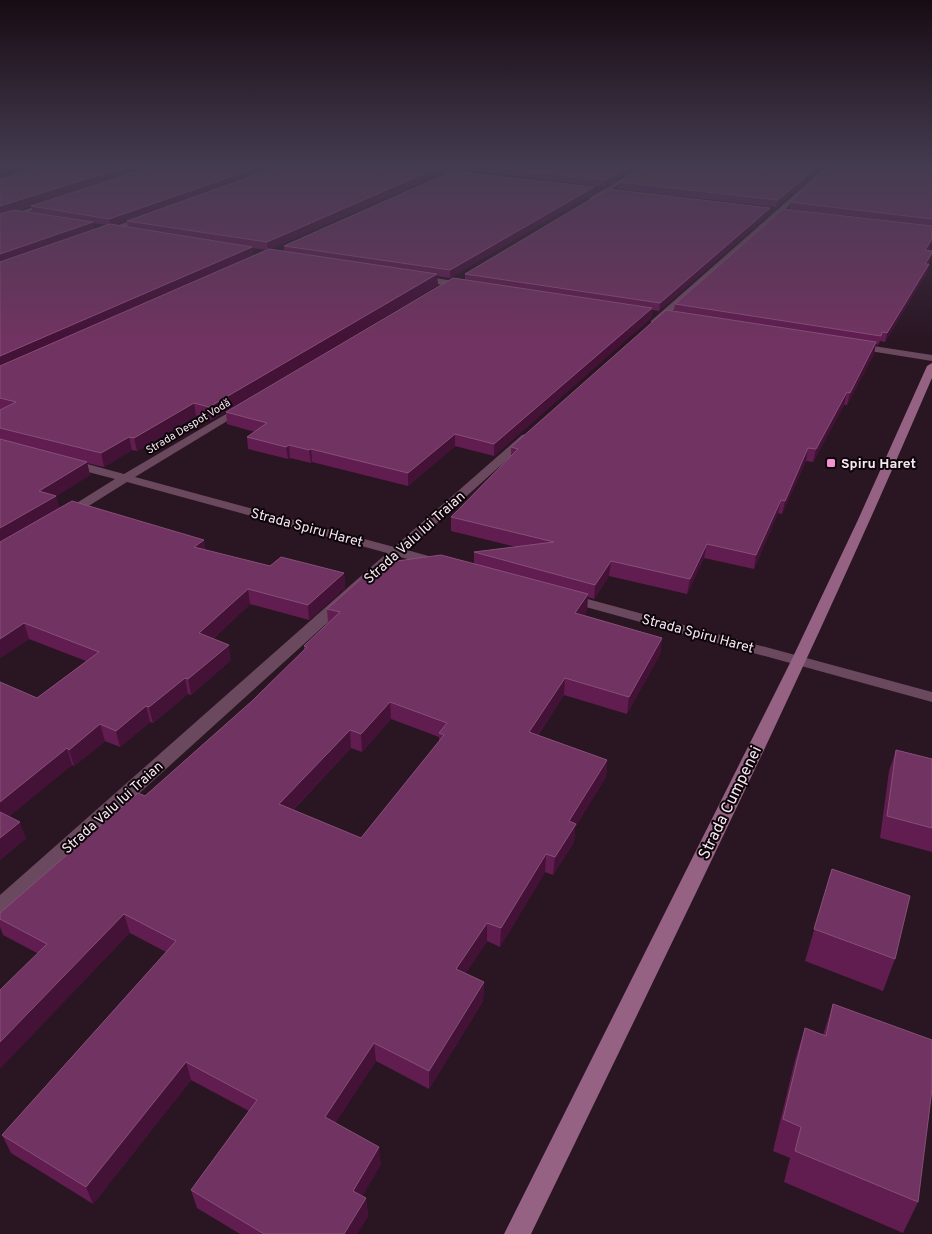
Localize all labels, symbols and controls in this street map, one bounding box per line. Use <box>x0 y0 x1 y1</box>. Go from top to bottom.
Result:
street label: Strada Despot Vodă <box>144 396 234 458</box>
place label: Spiru Haret <box>841 456 916 473</box>
marker: Spiru Haret <box>825 457 837 469</box>
street label: Strada Valu lui Traian <box>361 488 469 588</box>
street label: Strada Spiru Haret <box>249 505 364 552</box>
street label: Strada Spiru Haret <box>640 611 755 658</box>
street label: Strada Cumpenei <box>695 743 767 863</box>
street label: Strada Valu lui Traian <box>59 758 167 858</box>

